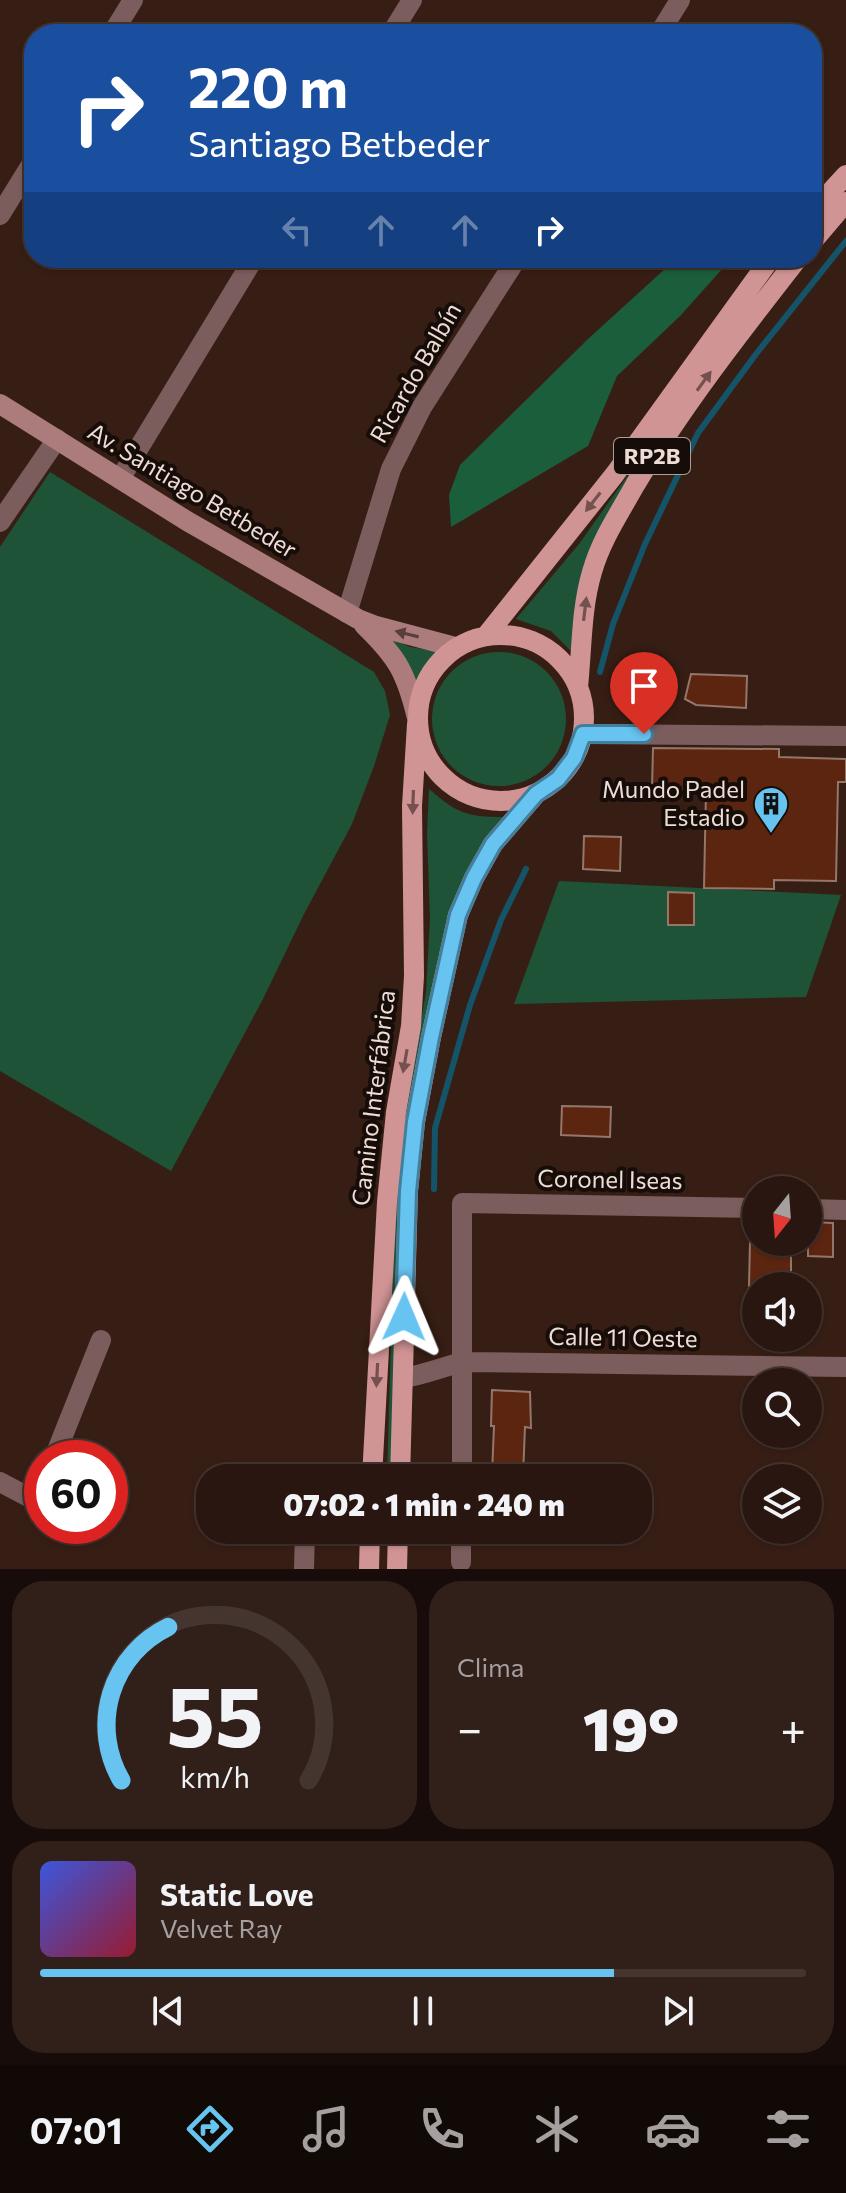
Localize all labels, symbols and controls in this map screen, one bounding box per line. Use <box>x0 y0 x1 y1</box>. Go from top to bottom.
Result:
text: 220 m <box>188 51 348 120</box>
icon: right <box>56 56 160 160</box>
text: Santiago Betbeder <box>188 120 490 164</box>
icon: left <box>275 208 319 252</box>
icon: ahead <box>359 208 403 252</box>
icon: ahead <box>443 208 487 252</box>
icon: right <box>527 208 571 252</box>
street label: Ricardo Balbín <box>363 297 466 447</box>
one-way arrow <box>696 371 712 391</box>
street label: Av. Santiago Betbeder <box>83 416 303 564</box>
road number: RP2B <box>614 438 690 474</box>
one-way arrow <box>585 492 602 512</box>
one-way arrow <box>579 596 592 621</box>
one-way arrow <box>394 627 419 639</box>
pin <box>610 652 678 734</box>
icon: arrive <box>622 664 666 708</box>
place label: Mundo Padel Estadio <box>602 774 745 831</box>
building icon: Mundo Padel Estadio <box>752 785 790 835</box>
one-way arrow <box>406 789 419 815</box>
street label: Camino Interfábrica <box>345 988 400 1207</box>
one-way arrow <box>398 1049 410 1074</box>
street label: Coronel Iseas <box>537 1163 683 1194</box>
north arrow <box>742 1176 822 1256</box>
map controls <box>742 1176 822 1544</box>
button: sound <box>742 1272 822 1352</box>
position arrow <box>362 1275 446 1359</box>
street label: Calle 11 Oeste <box>548 1321 698 1352</box>
one-way arrow <box>370 1363 383 1388</box>
button: search <box>742 1368 822 1448</box>
speed limit sign: 60 <box>24 1440 128 1544</box>
button: layers <box>742 1464 822 1544</box>
text: 07:02 · 1 min · 240 m <box>283 1485 565 1522</box>
text: Clima <box>457 1651 524 1682</box>
text: 55 <box>166 1662 263 1764</box>
text: 19° <box>583 1690 679 1763</box>
text: − <box>457 1700 482 1754</box>
text: + <box>780 1700 806 1754</box>
text: km/h <box>180 1759 249 1794</box>
text: Static Love <box>160 1875 314 1912</box>
text: Velvet Ray <box>160 1912 283 1943</box>
icon: previous <box>146 1989 190 2033</box>
icon: pause <box>401 1989 445 2033</box>
icon: next <box>656 1989 700 2033</box>
icon: directions <box>182 2101 238 2157</box>
icon: music <box>298 2101 354 2157</box>
icon: phone <box>414 2101 470 2157</box>
icon: climate <box>529 2101 585 2157</box>
icon: car <box>645 2101 701 2157</box>
icon: filters <box>760 2101 816 2157</box>
text: 07:01 <box>30 2107 123 2151</box>

